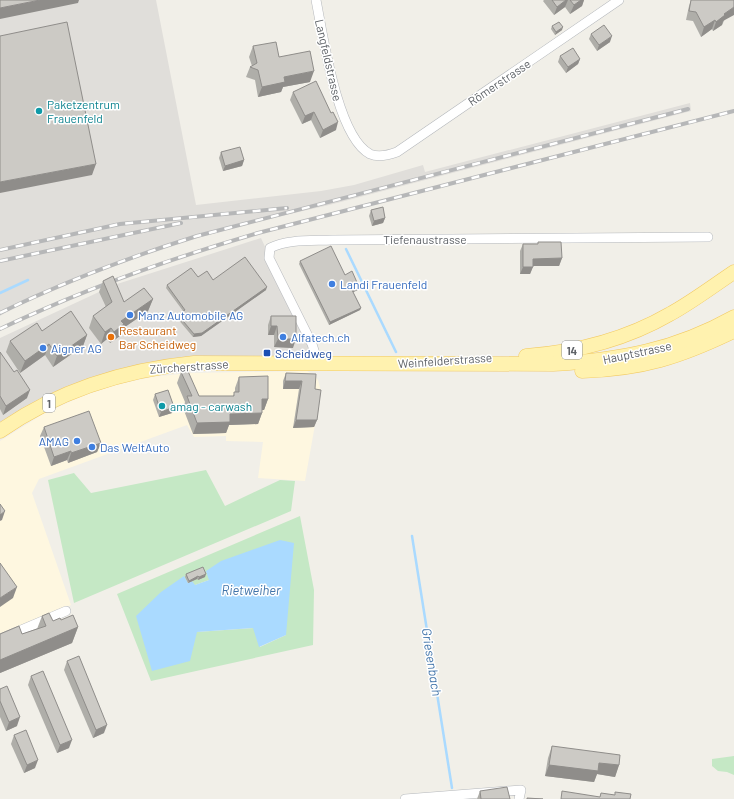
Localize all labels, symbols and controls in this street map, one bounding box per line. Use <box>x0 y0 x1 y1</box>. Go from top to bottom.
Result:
street label: Langfeldstrasse <box>313 18 345 102</box>
street label: Römerstrasse <box>465 56 533 108</box>
place label: Paketzentrum Frauenfeld <box>47 97 120 125</box>
marker: Paketzentrum Frauenfeld <box>34 106 44 116</box>
street label: Tiefenaustrasse <box>383 232 467 246</box>
place label: Landi Frauenfeld <box>340 277 427 291</box>
marker: Landi Frauenfeld <box>327 279 337 289</box>
place label: Manz Automobile AG <box>138 308 243 322</box>
marker: Manz Automobile AG <box>125 310 135 320</box>
place label: Restaurant Bar Scheidweg <box>119 323 196 351</box>
place label: Alfatech.ch <box>291 330 350 344</box>
marker: Restaurant Bar Scheidweg <box>106 332 116 342</box>
marker: Alfatech.ch <box>278 332 288 342</box>
street label: Hauptstrasse <box>601 338 673 366</box>
place label: Aigner AG <box>51 341 102 355</box>
road number: 14 <box>562 341 582 359</box>
marker: Aigner AG <box>38 343 48 353</box>
place label: Scheidweg <box>275 346 332 360</box>
marker: Scheidweg <box>262 348 272 358</box>
street label: Weinfelderstrasse <box>397 350 493 370</box>
street label: Zürcherstrasse <box>149 356 229 376</box>
road number: 1 <box>43 394 55 412</box>
place label: amag - carwash <box>170 399 252 413</box>
marker: amag - carwash <box>157 401 167 411</box>
place label: AMAG <box>39 434 69 448</box>
marker: AMAG <box>72 436 82 446</box>
place label: Das WeltAuto <box>100 440 170 454</box>
marker: Das WeltAuto <box>87 442 97 452</box>
water label: Rietweiher <box>222 582 281 598</box>
water label: Griesenbach <box>419 627 445 697</box>

